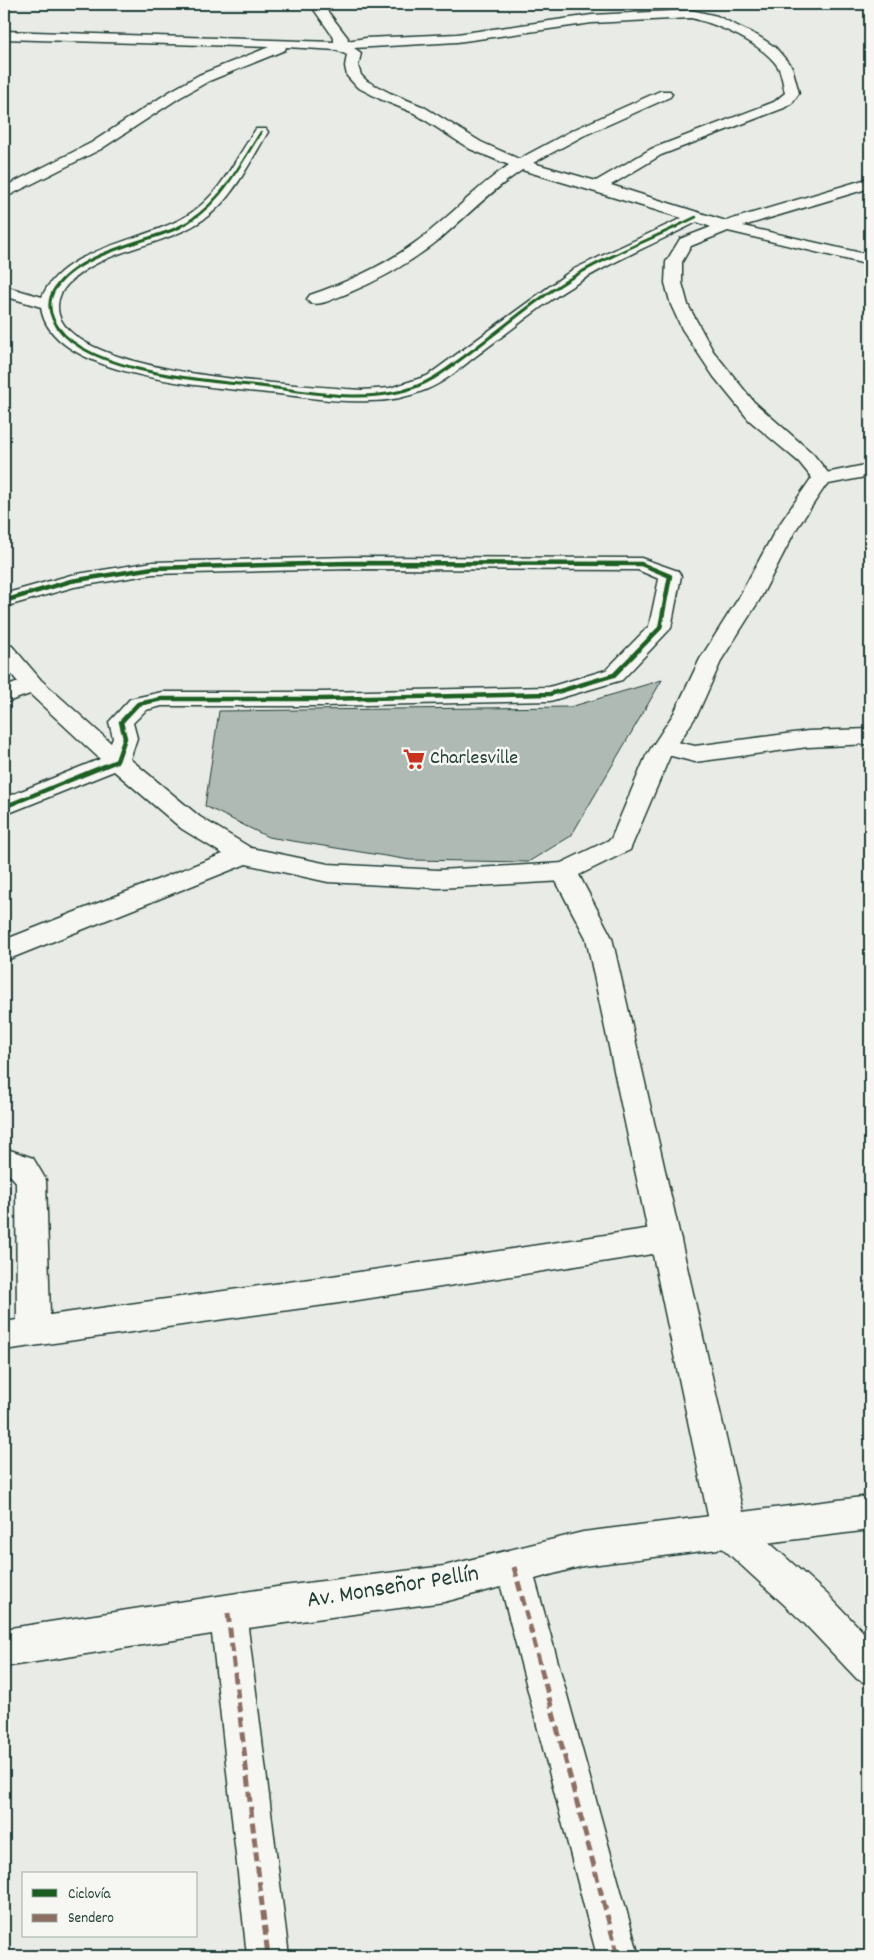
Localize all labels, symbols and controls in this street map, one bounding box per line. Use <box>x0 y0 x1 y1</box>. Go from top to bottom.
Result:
place label: Charlesville <box>430 745 518 773</box>
supermarket icon: Charlesville <box>401 746 427 772</box>
street label: Av. Monseñor Pellín <box>305 1558 481 1618</box>
legend <box>22 1872 198 1938</box>
text: Ciclovía <box>68 1884 111 1906</box>
text: Sendero <box>68 1908 114 1930</box>

